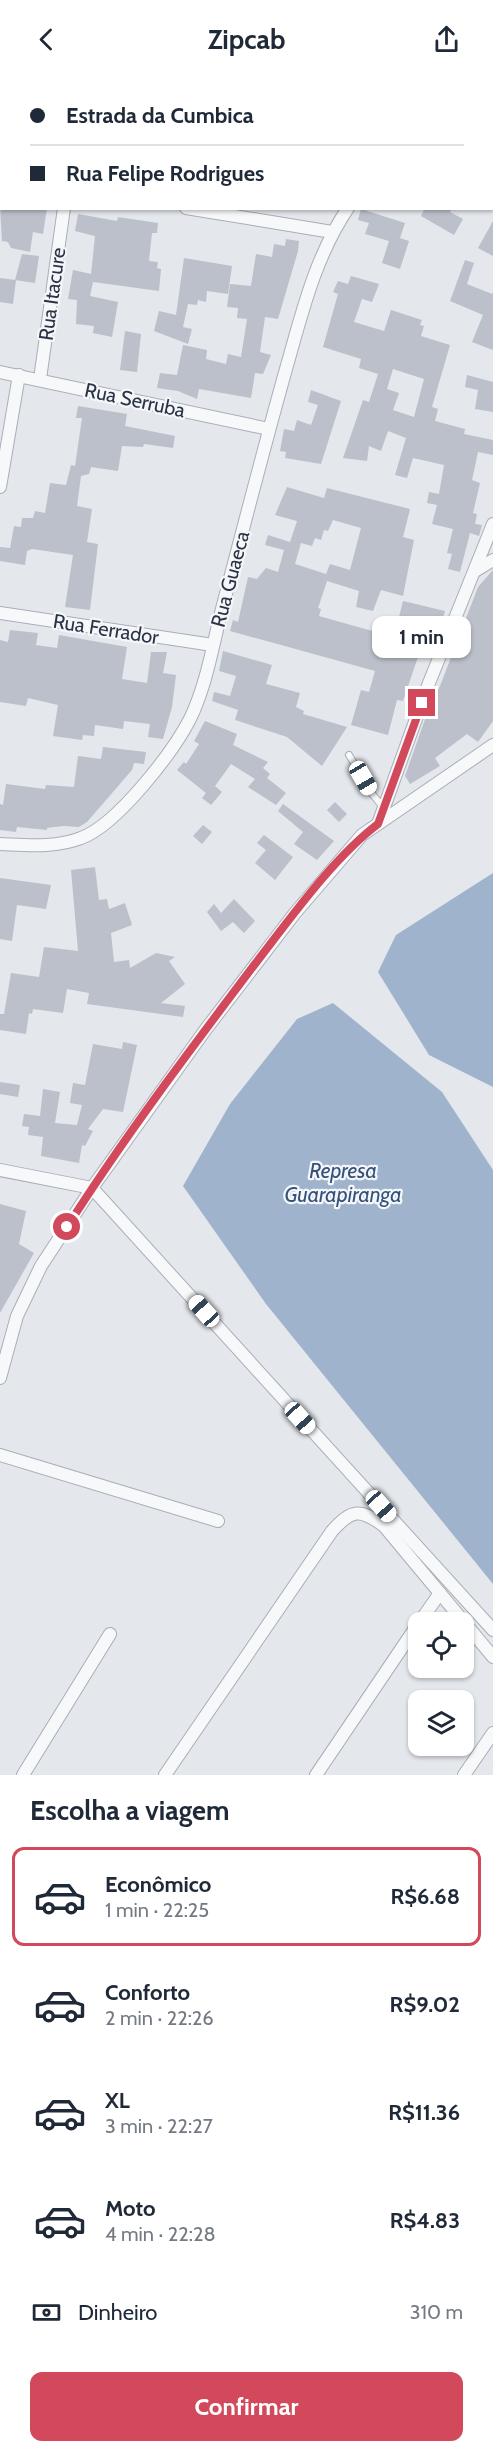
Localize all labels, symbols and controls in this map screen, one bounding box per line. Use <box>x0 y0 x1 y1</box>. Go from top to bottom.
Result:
icon: back <box>30 23 63 56</box>
text: Zipcab <box>208 23 285 56</box>
icon: share <box>430 23 463 56</box>
text: Estrada da Cumbica <box>66 102 254 129</box>
text: Rua Felipe Rodrigues <box>66 160 264 187</box>
street label: Rua Itacure <box>34 246 70 342</box>
street label: Rua Serruba <box>83 378 188 422</box>
street label: Rua Guaeca <box>206 528 254 630</box>
street label: Rua Ferrador <box>51 609 161 649</box>
callout: 1 min <box>372 616 472 658</box>
text: 1 min <box>399 625 444 649</box>
route end <box>408 689 435 716</box>
car <box>346 758 380 798</box>
water label: Represa Guarapiranga <box>284 1158 402 1207</box>
route start <box>53 1213 80 1240</box>
car <box>185 1292 223 1330</box>
car <box>281 1399 319 1437</box>
car <box>362 1487 400 1525</box>
map controls <box>408 1612 474 1756</box>
button: locate <box>408 1612 474 1678</box>
button: layers <box>408 1690 474 1756</box>
text: Escolha a viagem <box>30 1794 229 1827</box>
icon: car <box>33 1870 87 1924</box>
text: Econômico <box>105 1871 211 1898</box>
text: R$6.68 <box>391 1883 460 1910</box>
text: 1 min · 22:25 <box>105 1898 209 1922</box>
icon: car <box>33 1978 87 2032</box>
text: Conforto <box>105 1979 190 2006</box>
text: R$9.02 <box>390 1991 460 2018</box>
text: 2 min · 22:26 <box>105 2006 214 2030</box>
icon: car <box>33 2086 87 2140</box>
text: XL <box>105 2087 130 2114</box>
text: R$11.36 <box>388 2099 460 2126</box>
text: 3 min · 22:27 <box>105 2114 213 2138</box>
icon: car <box>33 2194 87 2248</box>
text: Moto <box>105 2195 156 2222</box>
text: R$4.83 <box>390 2207 460 2234</box>
text: 4 min · 22:28 <box>105 2222 216 2246</box>
icon: cash <box>30 2296 63 2329</box>
text: Dinheiro <box>78 2299 157 2326</box>
text: 310 m <box>410 2300 463 2324</box>
button: Confirmar <box>30 2372 463 2441</box>

